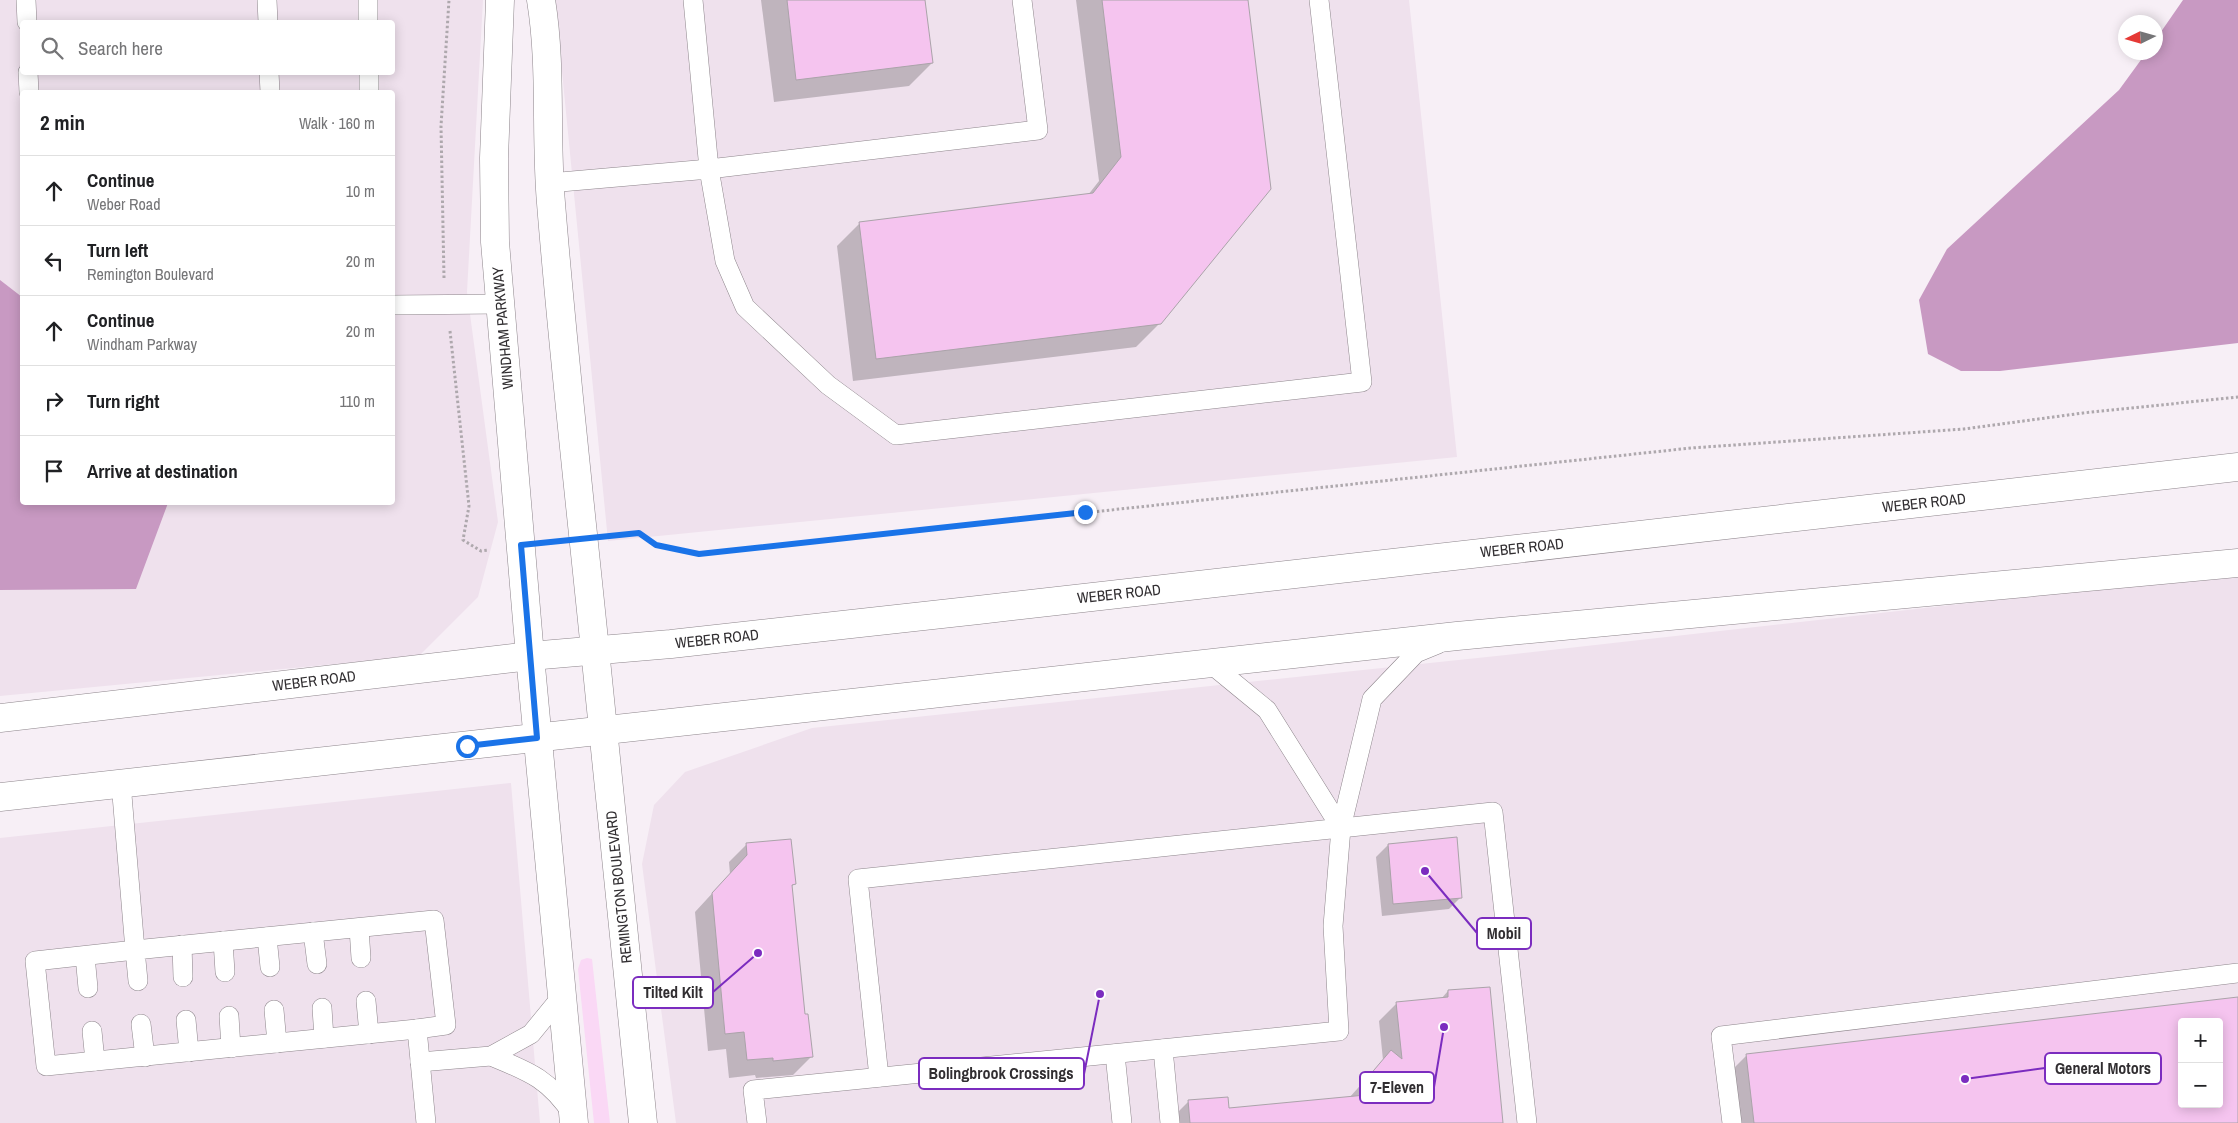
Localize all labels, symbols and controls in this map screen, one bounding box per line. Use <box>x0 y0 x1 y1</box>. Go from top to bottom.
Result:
north arrow <box>2118 15 2163 60</box>
search box <box>20 20 395 75</box>
icon: search <box>38 34 66 62</box>
text: Search here <box>78 35 163 61</box>
text: 2 min <box>40 108 85 137</box>
text: Walk · 160 m <box>299 112 375 134</box>
text: Continue <box>87 167 155 193</box>
icon: ahead <box>40 177 68 205</box>
text: 10 m <box>346 180 375 202</box>
text: Weber Road <box>87 193 160 215</box>
text: Turn left <box>87 237 148 263</box>
icon: left <box>40 247 68 275</box>
text: 20 m <box>346 250 375 272</box>
text: Remington Boulevard <box>87 263 214 285</box>
street label: WINDHAM PARKWAY <box>487 265 518 390</box>
text: Continue <box>87 307 155 333</box>
icon: ahead <box>40 317 68 345</box>
text: 20 m <box>346 320 375 342</box>
text: Windham Parkway <box>87 333 197 355</box>
icon: right <box>40 387 68 415</box>
text: Turn right <box>87 388 159 414</box>
text: 110 m <box>339 390 375 412</box>
icon: arrive <box>40 457 68 485</box>
text: Arrive at destination <box>87 458 238 484</box>
street label: WEBER ROAD <box>1881 488 1967 517</box>
route end <box>1074 501 1097 524</box>
street label: WEBER ROAD <box>1479 533 1565 562</box>
street label: WEBER ROAD <box>1076 579 1162 608</box>
street label: WEBER ROAD <box>674 624 760 653</box>
street label: WEBER ROAD <box>271 665 357 696</box>
route start <box>456 735 479 758</box>
street label: REMINGTON BOULEVARD <box>600 810 637 964</box>
callout: Mobil <box>1477 918 1531 949</box>
text: Mobil <box>1487 922 1521 944</box>
callout: Tilted Kilt <box>633 977 713 1008</box>
text: Tilted Kilt <box>643 981 703 1003</box>
map controls <box>2178 1018 2223 1108</box>
button: + <box>2178 1018 2223 1063</box>
callout: General Motors <box>2045 1053 2161 1084</box>
text: General Motors <box>2055 1057 2151 1079</box>
callout: Bolingbrook Crossings <box>919 1058 1084 1089</box>
text: Bolingbrook Crossings <box>928 1062 1074 1084</box>
button: − <box>2178 1063 2223 1108</box>
callout: 7-Eleven <box>1360 1072 1434 1103</box>
text: 7-Eleven <box>1370 1076 1424 1098</box>

